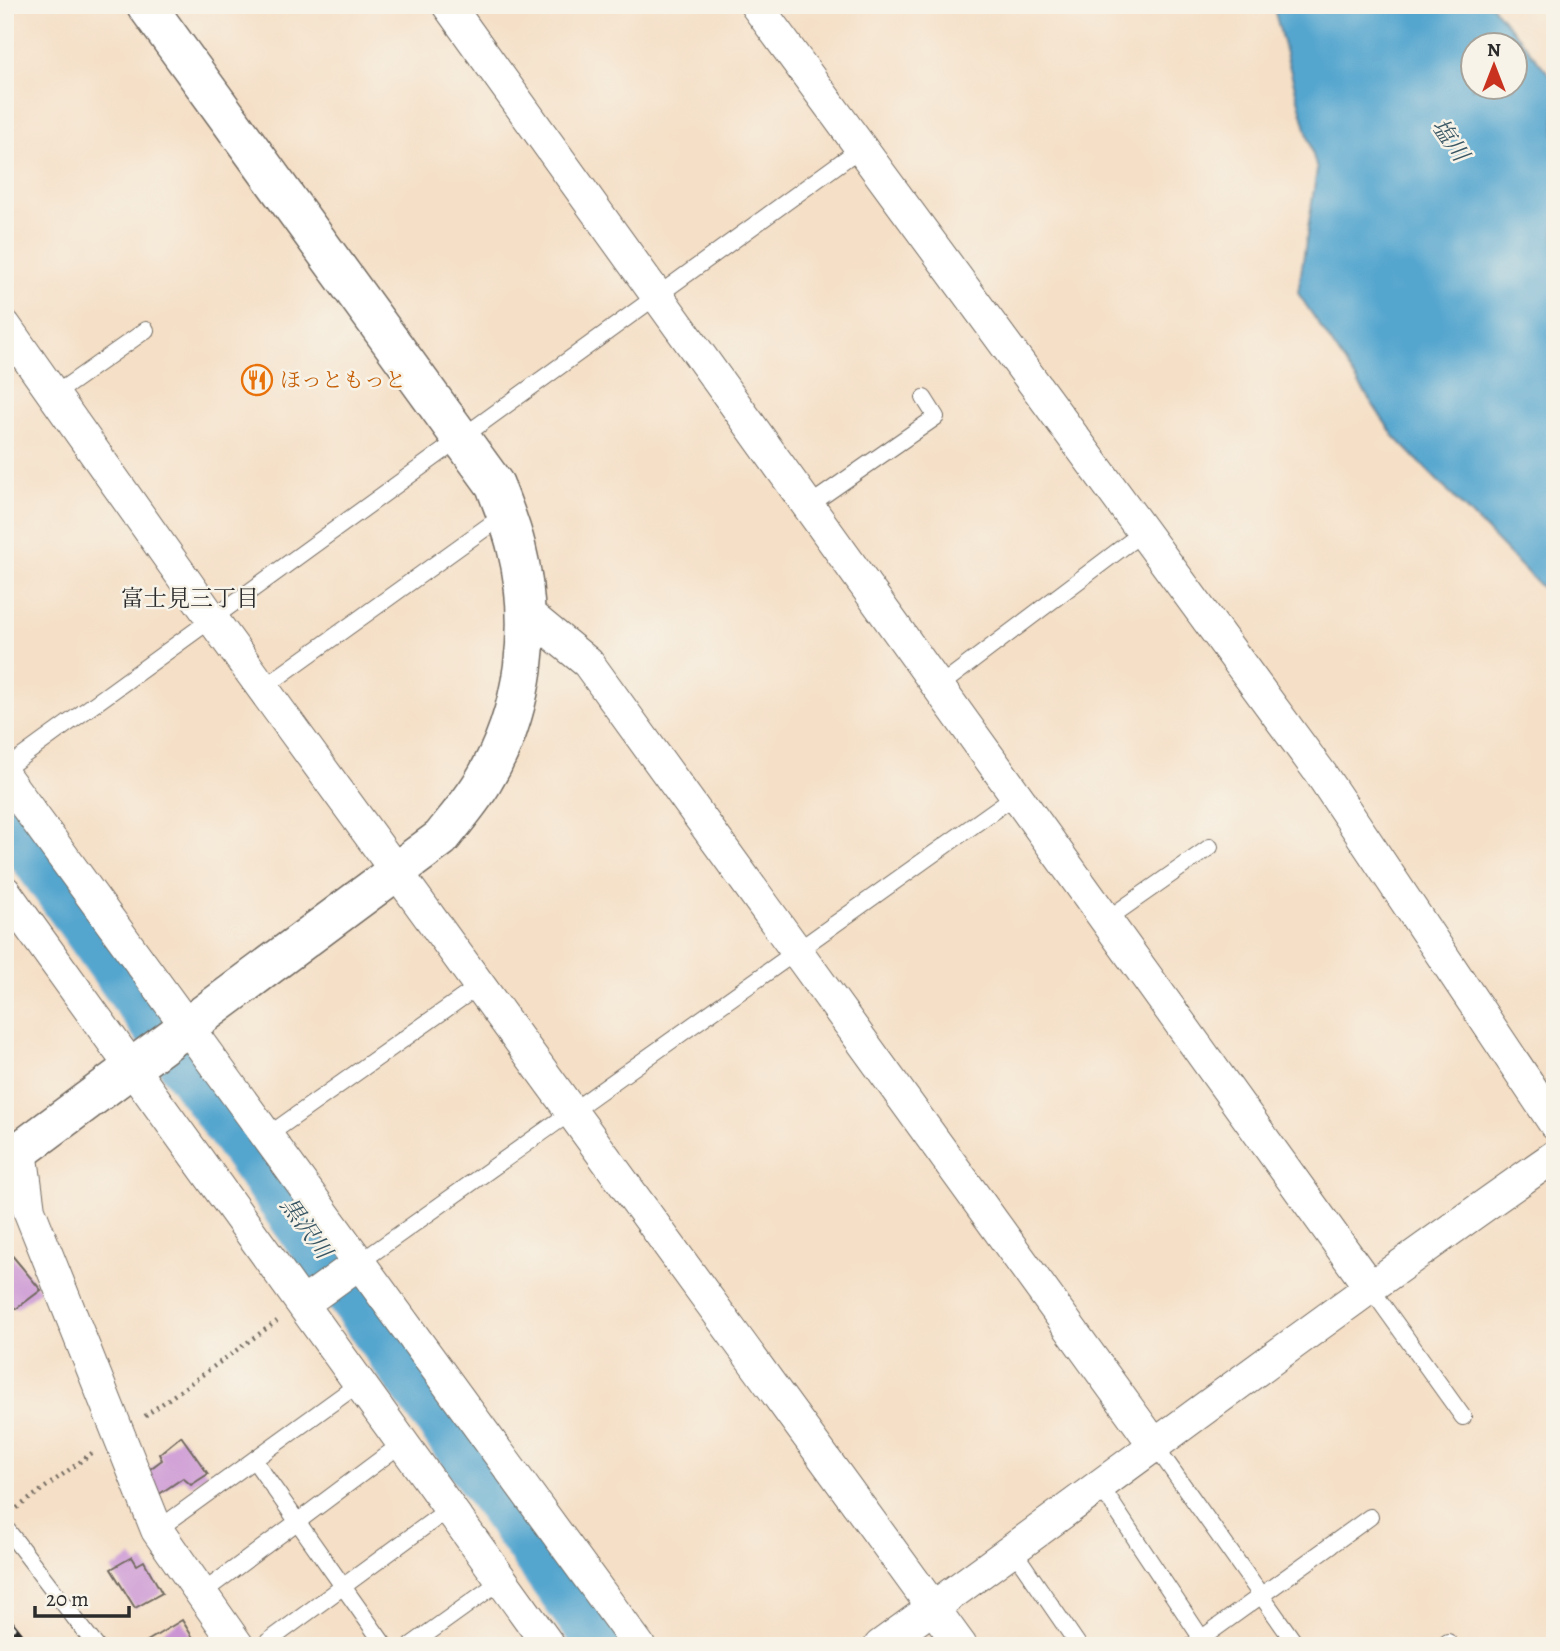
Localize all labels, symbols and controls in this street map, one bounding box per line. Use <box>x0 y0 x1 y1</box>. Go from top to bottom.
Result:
north arrow <box>1458 32 1528 102</box>
text: N <box>1487 37 1501 63</box>
water label: 塩川 <box>1424 112 1478 170</box>
restaurant icon: ほっともっと <box>240 363 274 397</box>
place label: ほっともっと <box>280 366 406 394</box>
district label: 富士見三丁目 <box>121 583 259 614</box>
water label: 黒沢川 <box>273 1191 341 1267</box>
scale bar <box>35 1574 130 1618</box>
text: 20 m <box>46 1585 89 1613</box>

